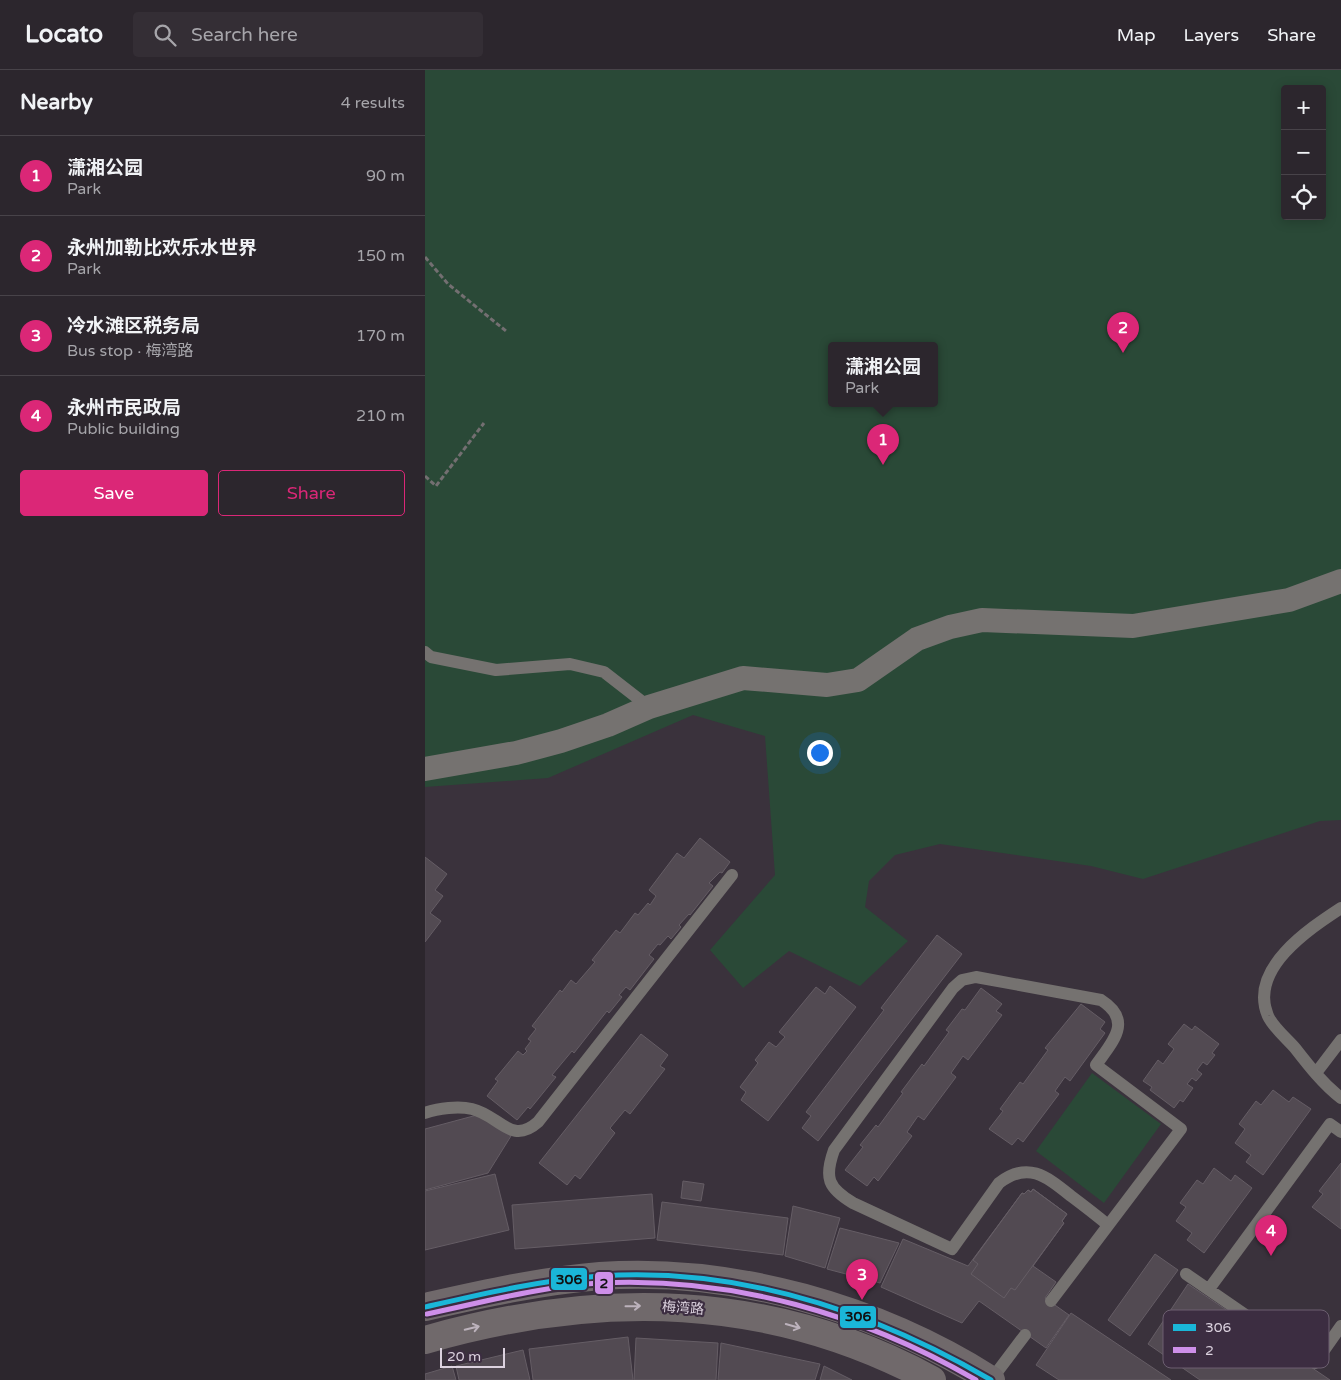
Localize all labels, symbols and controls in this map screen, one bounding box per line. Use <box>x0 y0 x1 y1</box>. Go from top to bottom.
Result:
search box <box>133 12 483 57</box>
text: Locato <box>25 20 103 49</box>
icon: search <box>151 21 179 49</box>
text: Search here <box>191 24 298 46</box>
text: Map <box>1117 24 1156 46</box>
text: Layers <box>1184 24 1239 46</box>
text: Share <box>1267 24 1316 46</box>
map controls <box>1281 85 1326 220</box>
button: + <box>1281 85 1326 130</box>
text: Nearby <box>20 90 93 115</box>
text: 4 results <box>341 93 405 113</box>
button: − <box>1281 130 1326 175</box>
text: 潇湘公园 <box>67 157 143 179</box>
text: 1 <box>31 166 41 186</box>
text: 90 m <box>366 166 405 186</box>
button: locate <box>1281 175 1326 220</box>
text: Park <box>67 179 101 199</box>
text: 永州加勒比欢乐水世界 <box>67 237 257 259</box>
text: 2 <box>31 246 41 266</box>
text: 150 m <box>356 246 405 266</box>
text: Park <box>67 259 101 279</box>
pin: 2 <box>1107 312 1139 353</box>
text: 冷水滩区税务局 <box>67 315 200 337</box>
text: 3 <box>31 326 41 346</box>
text: 170 m <box>356 326 405 346</box>
text: Bus stop · 梅湾路 <box>67 341 193 361</box>
popup <box>828 342 938 407</box>
text: 潇湘公园 <box>845 356 921 378</box>
text: Park <box>845 378 879 398</box>
text: 永州市民政局 <box>67 397 181 419</box>
text: 4 <box>31 406 41 426</box>
text: 210 m <box>356 406 405 426</box>
text: Public building <box>67 419 180 439</box>
pin: 1 <box>867 424 899 465</box>
button: Save <box>20 470 208 516</box>
button: Share <box>218 470 405 516</box>
your location <box>807 740 833 766</box>
pin: 4 <box>1255 1215 1287 1256</box>
pin: 3 <box>846 1259 878 1300</box>
line badge: 306 <box>550 1267 588 1291</box>
text: 306 <box>556 1271 582 1288</box>
line badge: 2 <box>594 1271 614 1295</box>
text: 2 <box>600 1275 609 1292</box>
street label: 梅湾路 <box>661 1298 705 1318</box>
one-way arrow <box>624 1301 641 1311</box>
line badge: 306 <box>839 1305 877 1329</box>
text: 306 <box>845 1308 871 1325</box>
legend <box>1163 1310 1329 1368</box>
text: 306 <box>1205 1319 1232 1336</box>
one-way arrow <box>785 1322 801 1332</box>
one-way arrow <box>464 1323 480 1332</box>
text: 2 <box>1205 1342 1214 1359</box>
scale bar <box>440 1345 505 1368</box>
text: 20 m <box>447 1348 481 1365</box>

